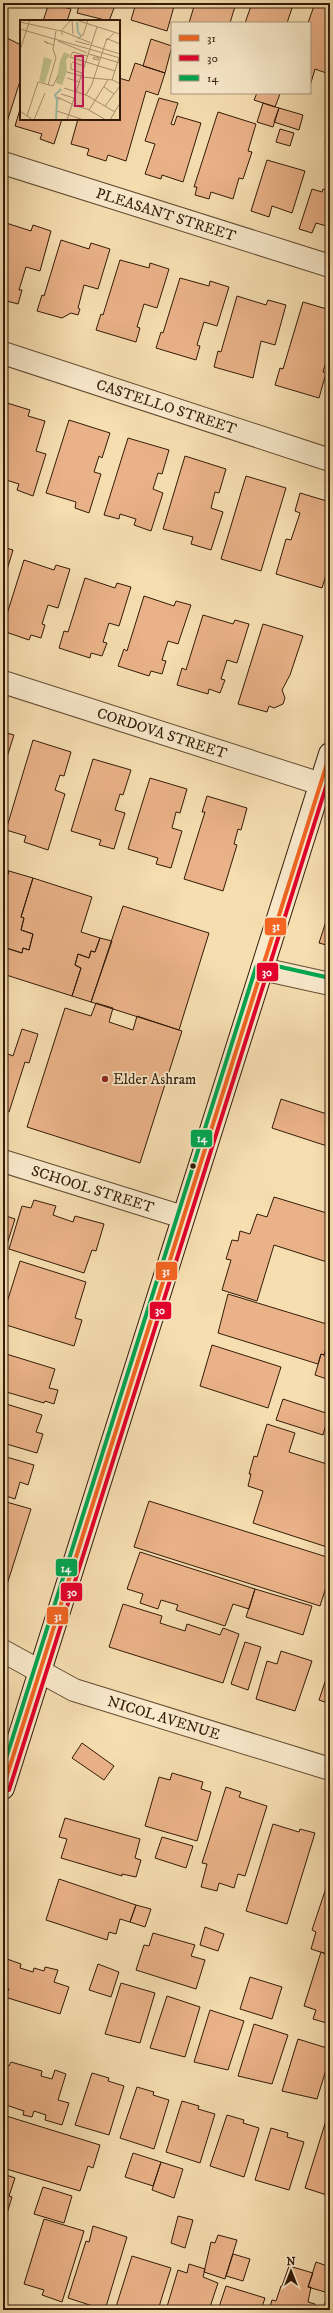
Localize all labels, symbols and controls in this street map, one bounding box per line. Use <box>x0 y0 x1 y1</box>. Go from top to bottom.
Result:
inset map <box>20 20 120 120</box>
legend <box>171 22 311 94</box>
text: 31 <box>207 31 216 46</box>
text: 30 <box>207 51 218 66</box>
text: 14 <box>207 71 219 86</box>
street label: PLEASANT STREET <box>94 183 239 246</box>
street label: CASTELLO STREET <box>94 375 240 439</box>
street label: CORDOVA STREET <box>95 703 230 763</box>
line badge: 31 <box>264 917 287 936</box>
text: 31 <box>272 920 280 934</box>
line badge: 30 <box>256 962 279 982</box>
text: 30 <box>262 966 272 980</box>
place label: Elder Ashram <box>113 1070 196 1089</box>
marker: Elder Ashram <box>100 1074 110 1084</box>
line badge: 14 <box>190 1129 213 1148</box>
text: 14 <box>197 1132 208 1146</box>
street label: SCHOOL STREET <box>29 1161 157 1217</box>
unlabelled marker <box>188 1161 198 1171</box>
line badge: 31 <box>155 1261 178 1281</box>
text: 31 <box>162 1265 170 1279</box>
line badge: 30 <box>149 1301 172 1320</box>
text: 30 <box>155 1304 165 1318</box>
line badge: 14 <box>55 1558 78 1577</box>
text: 14 <box>61 1562 72 1576</box>
line badge: 30 <box>60 1582 83 1602</box>
text: 30 <box>67 1586 77 1600</box>
line badge: 31 <box>46 1606 69 1625</box>
text: 31 <box>54 1610 62 1624</box>
street label: NICOL AVENUE <box>105 1691 223 1744</box>
north arrow <box>271 2251 311 2291</box>
text: N <box>286 2255 296 2269</box>

